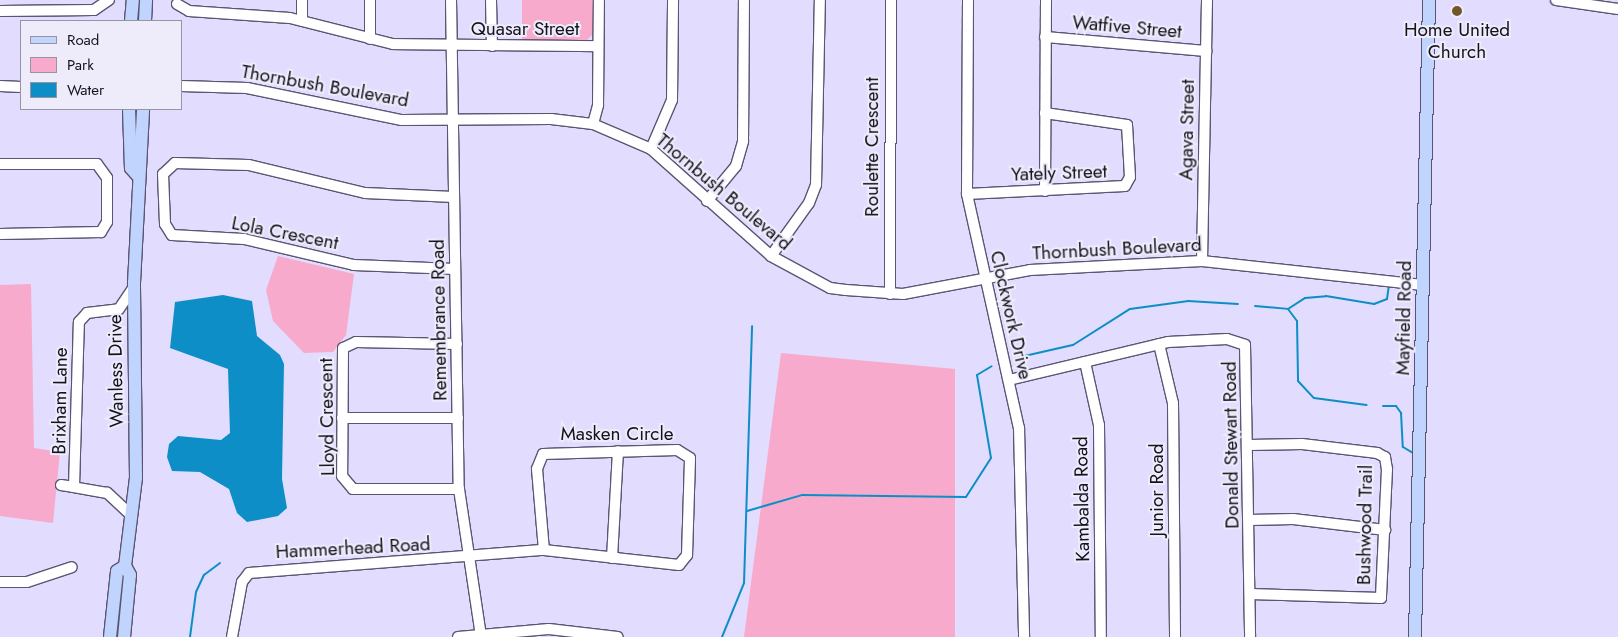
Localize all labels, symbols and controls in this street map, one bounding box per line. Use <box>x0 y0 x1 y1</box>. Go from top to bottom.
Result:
marker: Home United Church <box>1451 5 1463 17</box>
street label: Watfive Street <box>1071 11 1183 43</box>
street label: Quasar Street <box>471 18 579 40</box>
place label: Home United Church <box>1404 19 1510 63</box>
legend <box>20 20 182 110</box>
text: Road <box>67 29 99 51</box>
text: Park <box>67 54 94 76</box>
street label: Thornbush Boulevard <box>240 60 410 112</box>
street label: Roulette Crescent <box>861 77 883 217</box>
text: Water <box>67 79 104 101</box>
street label: Agava Street <box>1175 79 1199 181</box>
street label: Thornbush Boulevard <box>652 129 796 255</box>
street label: Yately Street <box>1011 160 1107 186</box>
street label: Lola Crescent <box>230 211 340 255</box>
street label: Thornbush Boulevard <box>1032 233 1202 265</box>
street label: Remembrance Road <box>426 239 452 401</box>
street label: Clockwork Drive <box>985 248 1037 382</box>
street label: Mayfield Road <box>1392 260 1416 376</box>
street label: Wanless Drive <box>104 314 128 428</box>
street label: Brixham Lane <box>48 347 72 455</box>
street label: Lloyd Crescent <box>315 358 339 476</box>
street label: Donald Stewart Road <box>1218 361 1244 529</box>
street label: Masken Circle <box>560 423 674 445</box>
street label: Kambalda Road <box>1070 436 1094 562</box>
street label: Junior Road <box>1146 443 1168 537</box>
street label: Bushwood Trail <box>1353 465 1377 585</box>
street label: Hammerhead Road <box>275 533 431 563</box>

